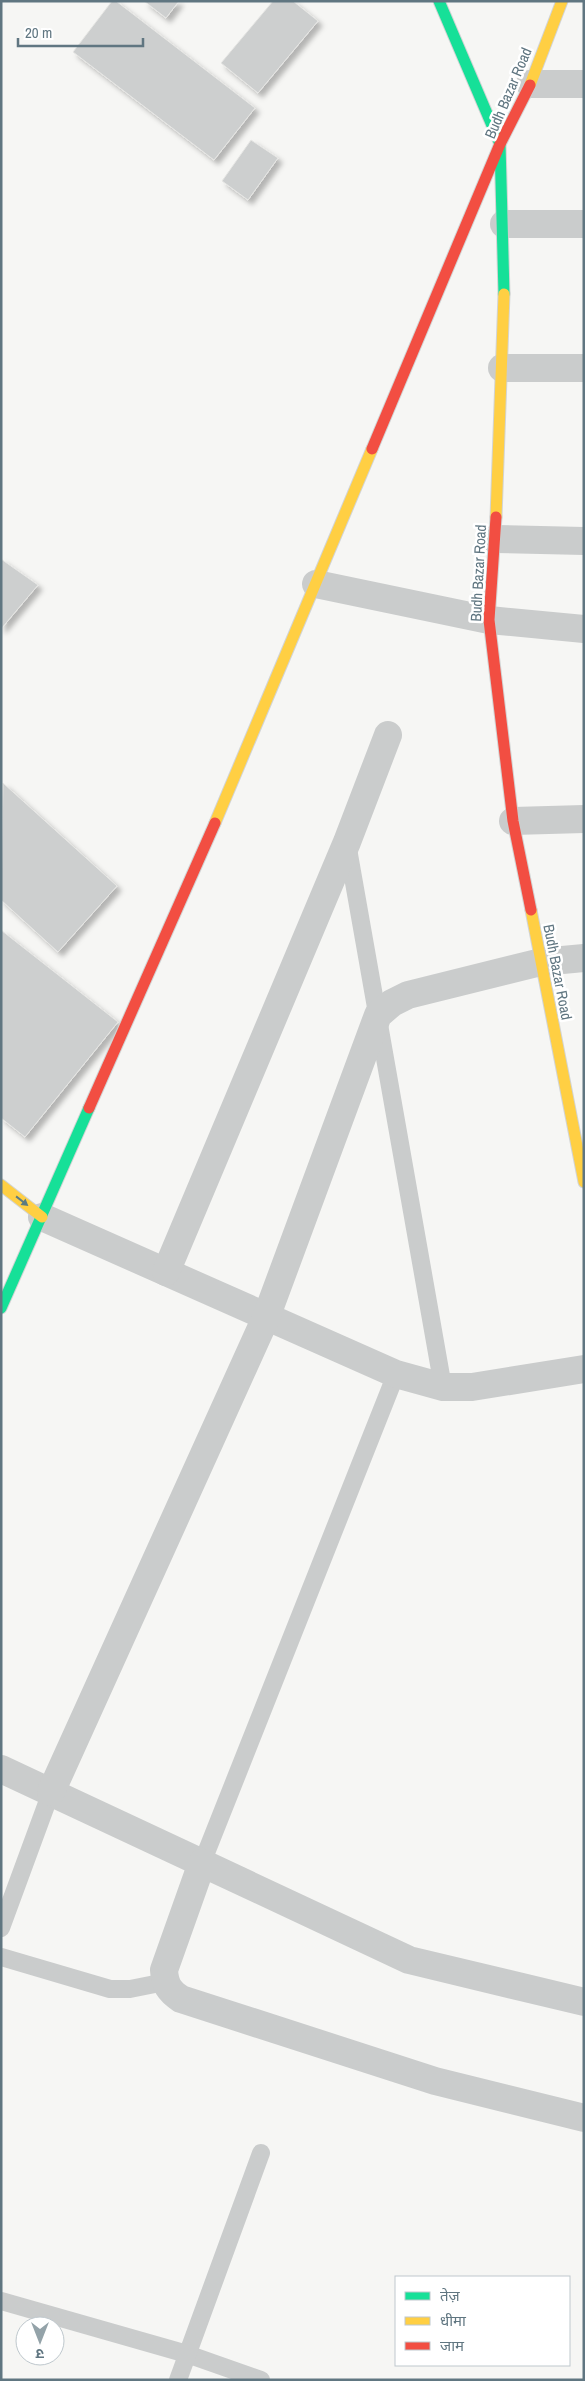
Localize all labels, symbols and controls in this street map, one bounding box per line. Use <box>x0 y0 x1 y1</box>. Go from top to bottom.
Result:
scale bar <box>18 15 142 47</box>
text: 20 m <box>25 22 52 43</box>
street label: Budh Bazar Road <box>479 44 537 142</box>
street label: Budh Bazar Road <box>465 524 491 622</box>
street label: Budh Bazar Road <box>538 922 578 1022</box>
one-way arrow <box>15 1195 28 1206</box>
legend <box>395 2276 570 2366</box>
text: तेज़ <box>440 2285 461 2306</box>
text: धीमा <box>440 2310 467 2331</box>
north arrow <box>15 2316 65 2366</box>
text: जाम <box>440 2335 465 2356</box>
text: उ <box>35 2345 44 2363</box>

